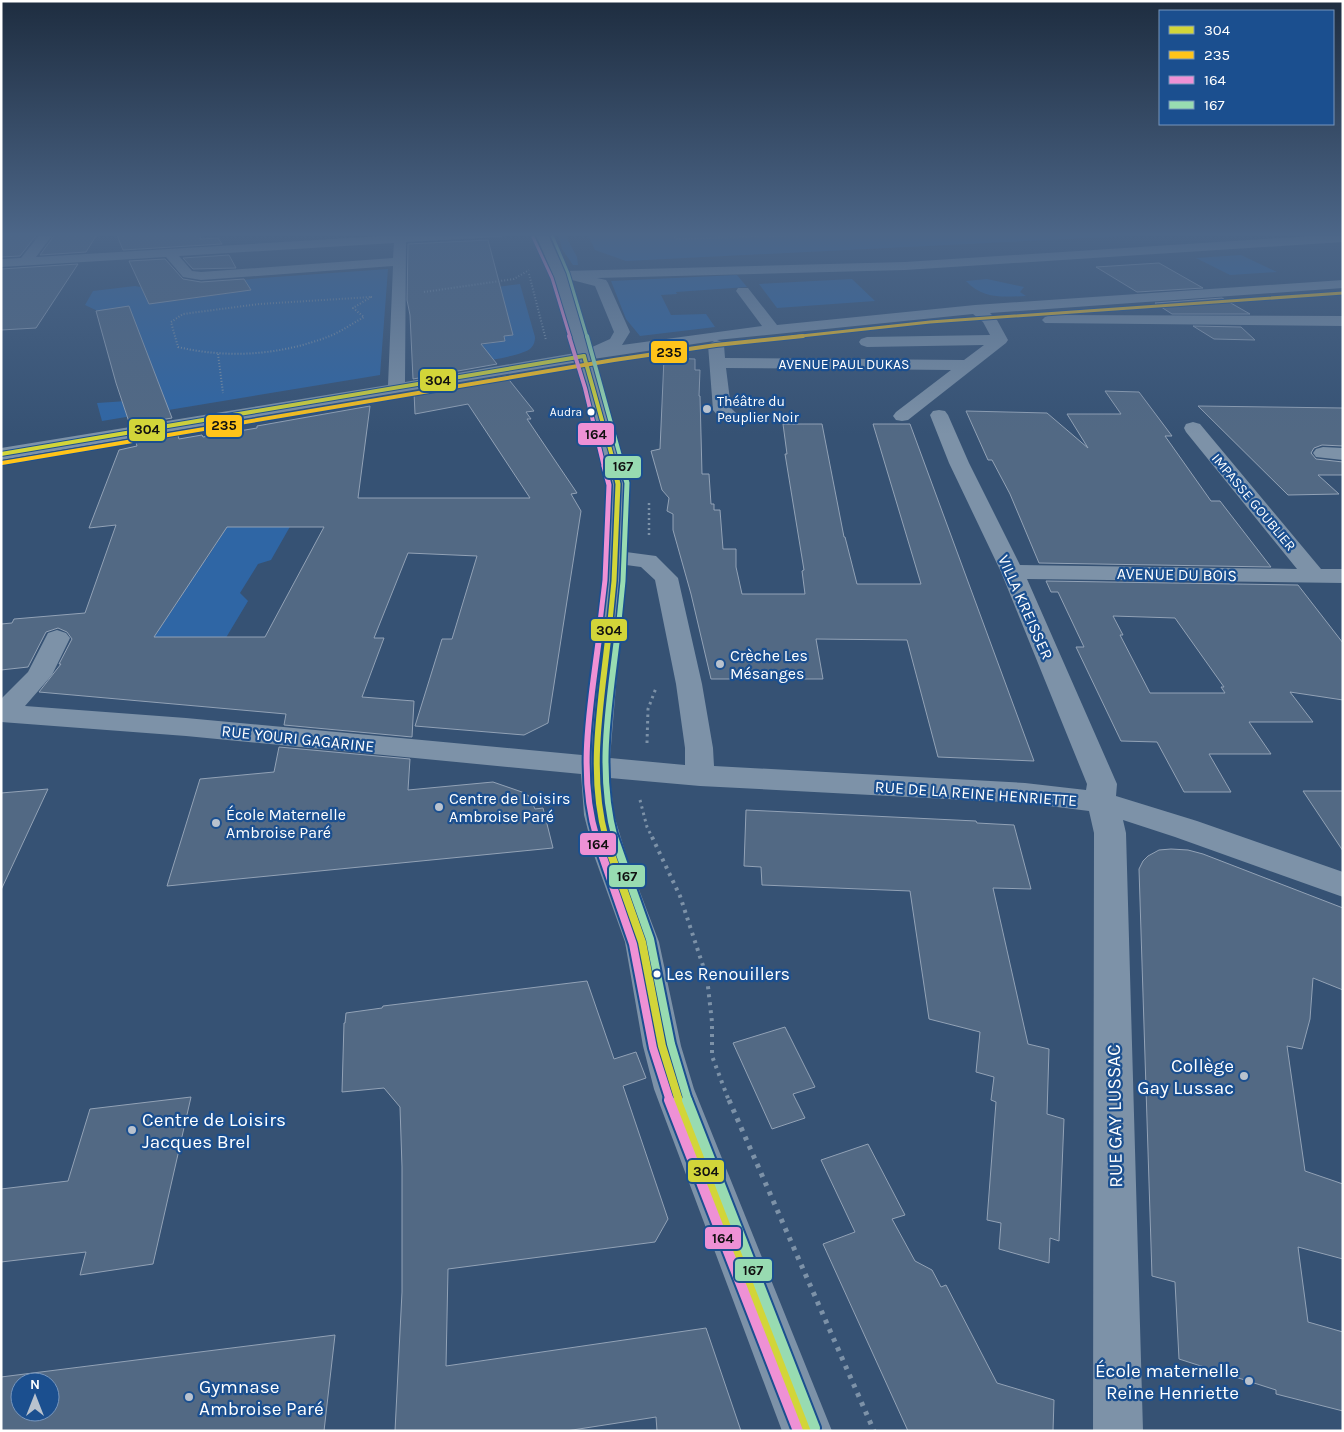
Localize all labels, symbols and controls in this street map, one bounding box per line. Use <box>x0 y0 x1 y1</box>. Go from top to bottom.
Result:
legend <box>1159 10 1334 125</box>
text: 304 <box>1204 21 1231 39</box>
text: 235 <box>1204 46 1230 64</box>
text: 164 <box>1204 71 1227 89</box>
text: 167 <box>1204 96 1225 114</box>
line badge: 235 <box>650 340 688 364</box>
text: 235 <box>656 344 682 361</box>
street label: AVENUE PAUL DUKAS <box>779 356 909 373</box>
line badge: 304 <box>419 368 457 392</box>
text: 304 <box>425 372 452 389</box>
place label: Théâtre du Peuplier Noir <box>717 393 800 426</box>
marker: Théâtre du Peuplier Noir <box>701 403 713 415</box>
place label: Audra <box>550 405 582 419</box>
marker: Audra <box>586 407 596 417</box>
line badge: 235 <box>205 414 243 438</box>
text: 235 <box>211 417 237 434</box>
line badge: 304 <box>128 418 166 442</box>
text: 304 <box>134 421 161 438</box>
line badge: 164 <box>577 422 615 446</box>
text: 164 <box>585 426 608 443</box>
street label: IMPASSE GOUBLIER <box>1208 450 1299 554</box>
line badge: 167 <box>604 455 642 479</box>
text: 167 <box>613 458 633 475</box>
street label: VILLA KREISSER <box>994 552 1057 662</box>
street label: AVENUE DU BOIS <box>1117 564 1237 585</box>
line badge: 304 <box>590 618 628 642</box>
text: 304 <box>596 622 623 639</box>
place label: Crèche Les Mésanges <box>730 646 808 683</box>
marker: Crèche Les Mésanges <box>714 658 726 670</box>
street label: RUE YOURI GAGARINE <box>221 721 375 756</box>
street label: RUE DE LA REINE HENRIETTE <box>874 777 1078 810</box>
place label: Centre de Loisirs Ambroise Paré <box>449 789 570 826</box>
marker: Centre de Loisirs Ambroise Paré <box>433 801 445 813</box>
place label: École Maternelle Ambroise Paré <box>226 805 346 842</box>
marker: École Maternelle Ambroise Paré <box>210 817 222 829</box>
line badge: 164 <box>579 832 617 856</box>
text: 164 <box>587 836 610 853</box>
line badge: 167 <box>608 864 646 888</box>
text: 167 <box>617 868 637 885</box>
place label: Les Renouillers <box>666 963 790 985</box>
marker: Les Renouillers <box>652 969 662 979</box>
street label: RUE GAY LUSSAC <box>1103 1044 1127 1188</box>
place label: Collège Gay Lussac <box>1137 1055 1234 1099</box>
marker: Collège Gay Lussac <box>1238 1070 1250 1082</box>
place label: Centre de Loisirs Jacques Brel <box>142 1109 286 1153</box>
marker: Centre de Loisirs Jacques Brel <box>126 1124 138 1136</box>
line badge: 304 <box>687 1159 725 1183</box>
text: 304 <box>693 1163 720 1180</box>
line badge: 164 <box>704 1226 742 1250</box>
text: 164 <box>712 1230 735 1247</box>
line badge: 167 <box>734 1258 773 1282</box>
text: 167 <box>743 1262 763 1279</box>
place label: École maternelle Reine Henriette <box>1095 1359 1239 1404</box>
north arrow <box>10 1372 60 1422</box>
marker: École maternelle Reine Henriette <box>1243 1375 1255 1387</box>
text: N <box>30 1376 40 1393</box>
place label: Gymnase Ambroise Paré <box>199 1376 324 1420</box>
marker: Gymnase Ambroise Paré <box>183 1391 195 1403</box>

